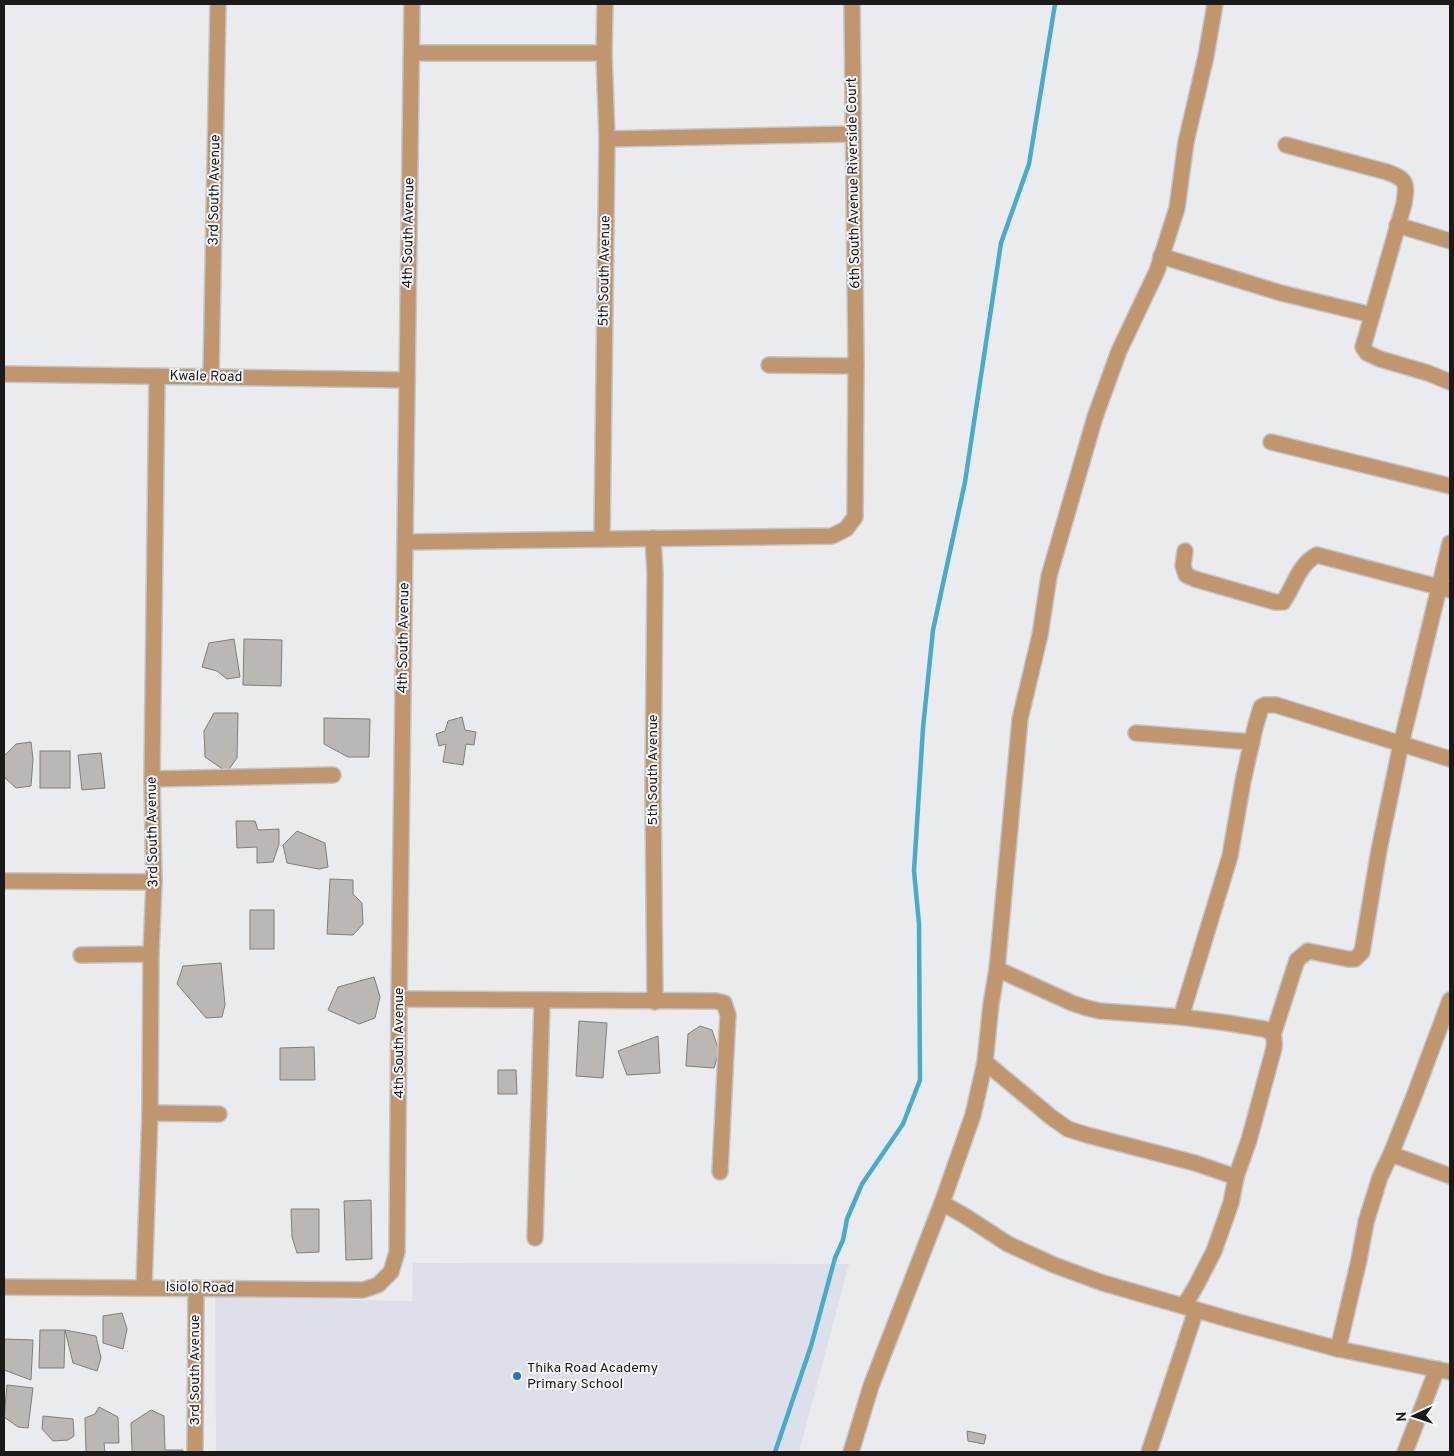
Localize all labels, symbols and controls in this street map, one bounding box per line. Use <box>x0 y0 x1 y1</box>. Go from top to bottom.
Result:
street label: 6th South Avenue Riverside Court <box>844 77 864 289</box>
street label: 3rd South Avenue <box>206 134 224 246</box>
street label: 4th South Avenue <box>400 177 418 289</box>
street label: 5th South Avenue <box>596 215 614 327</box>
street label: Kwale Road <box>169 368 243 386</box>
street label: 4th South Avenue <box>395 582 413 694</box>
street label: 5th South Avenue <box>645 714 662 826</box>
street label: 3rd South Avenue <box>144 776 162 888</box>
street label: 4th South Avenue <box>391 987 408 1099</box>
street label: Isiolo Road <box>165 1279 235 1297</box>
street label: 3rd South Avenue <box>187 1315 204 1425</box>
place label: Thika Road Academy Primary School <box>527 1360 658 1393</box>
marker: Thika Road Academy Primary School <box>511 1370 523 1382</box>
north arrow <box>1389 1391 1439 1441</box>
text: N <box>1394 1411 1411 1422</box>

